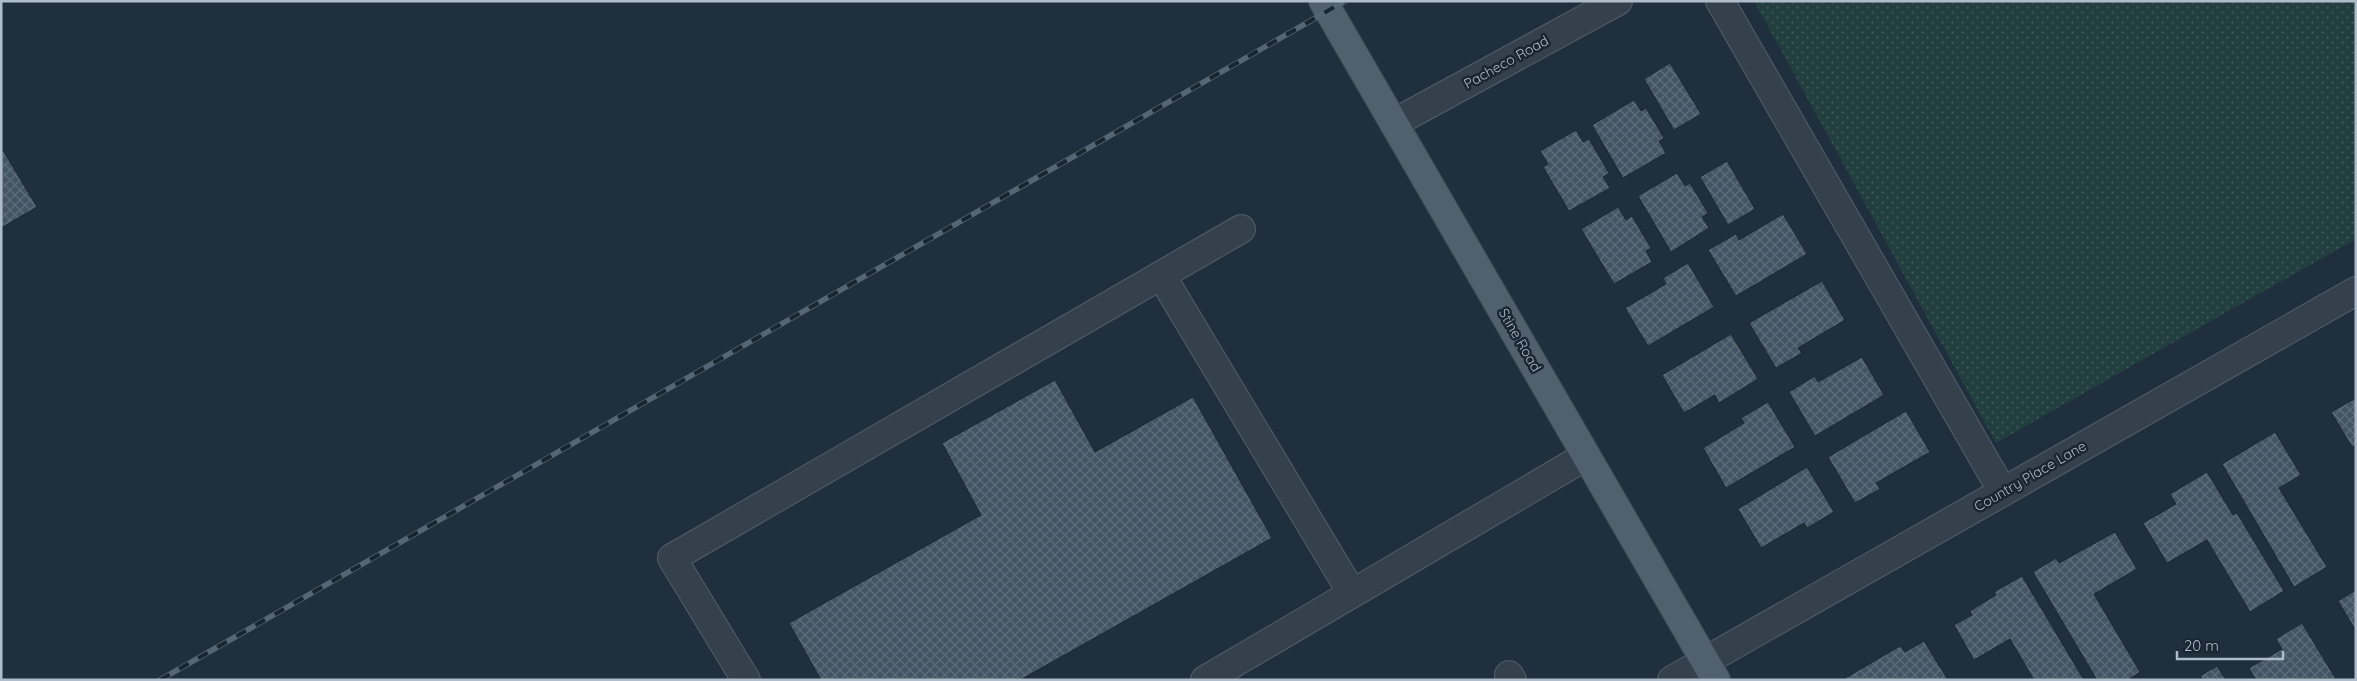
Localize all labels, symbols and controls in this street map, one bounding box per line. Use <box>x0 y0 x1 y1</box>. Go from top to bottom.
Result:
street label: Pacheco Road <box>1460 31 1552 93</box>
street label: Stine Road <box>1495 305 1545 375</box>
street label: Country Place Lane <box>1971 437 2089 515</box>
scale bar <box>2177 628 2283 660</box>
text: 20 m <box>2184 636 2219 655</box>

